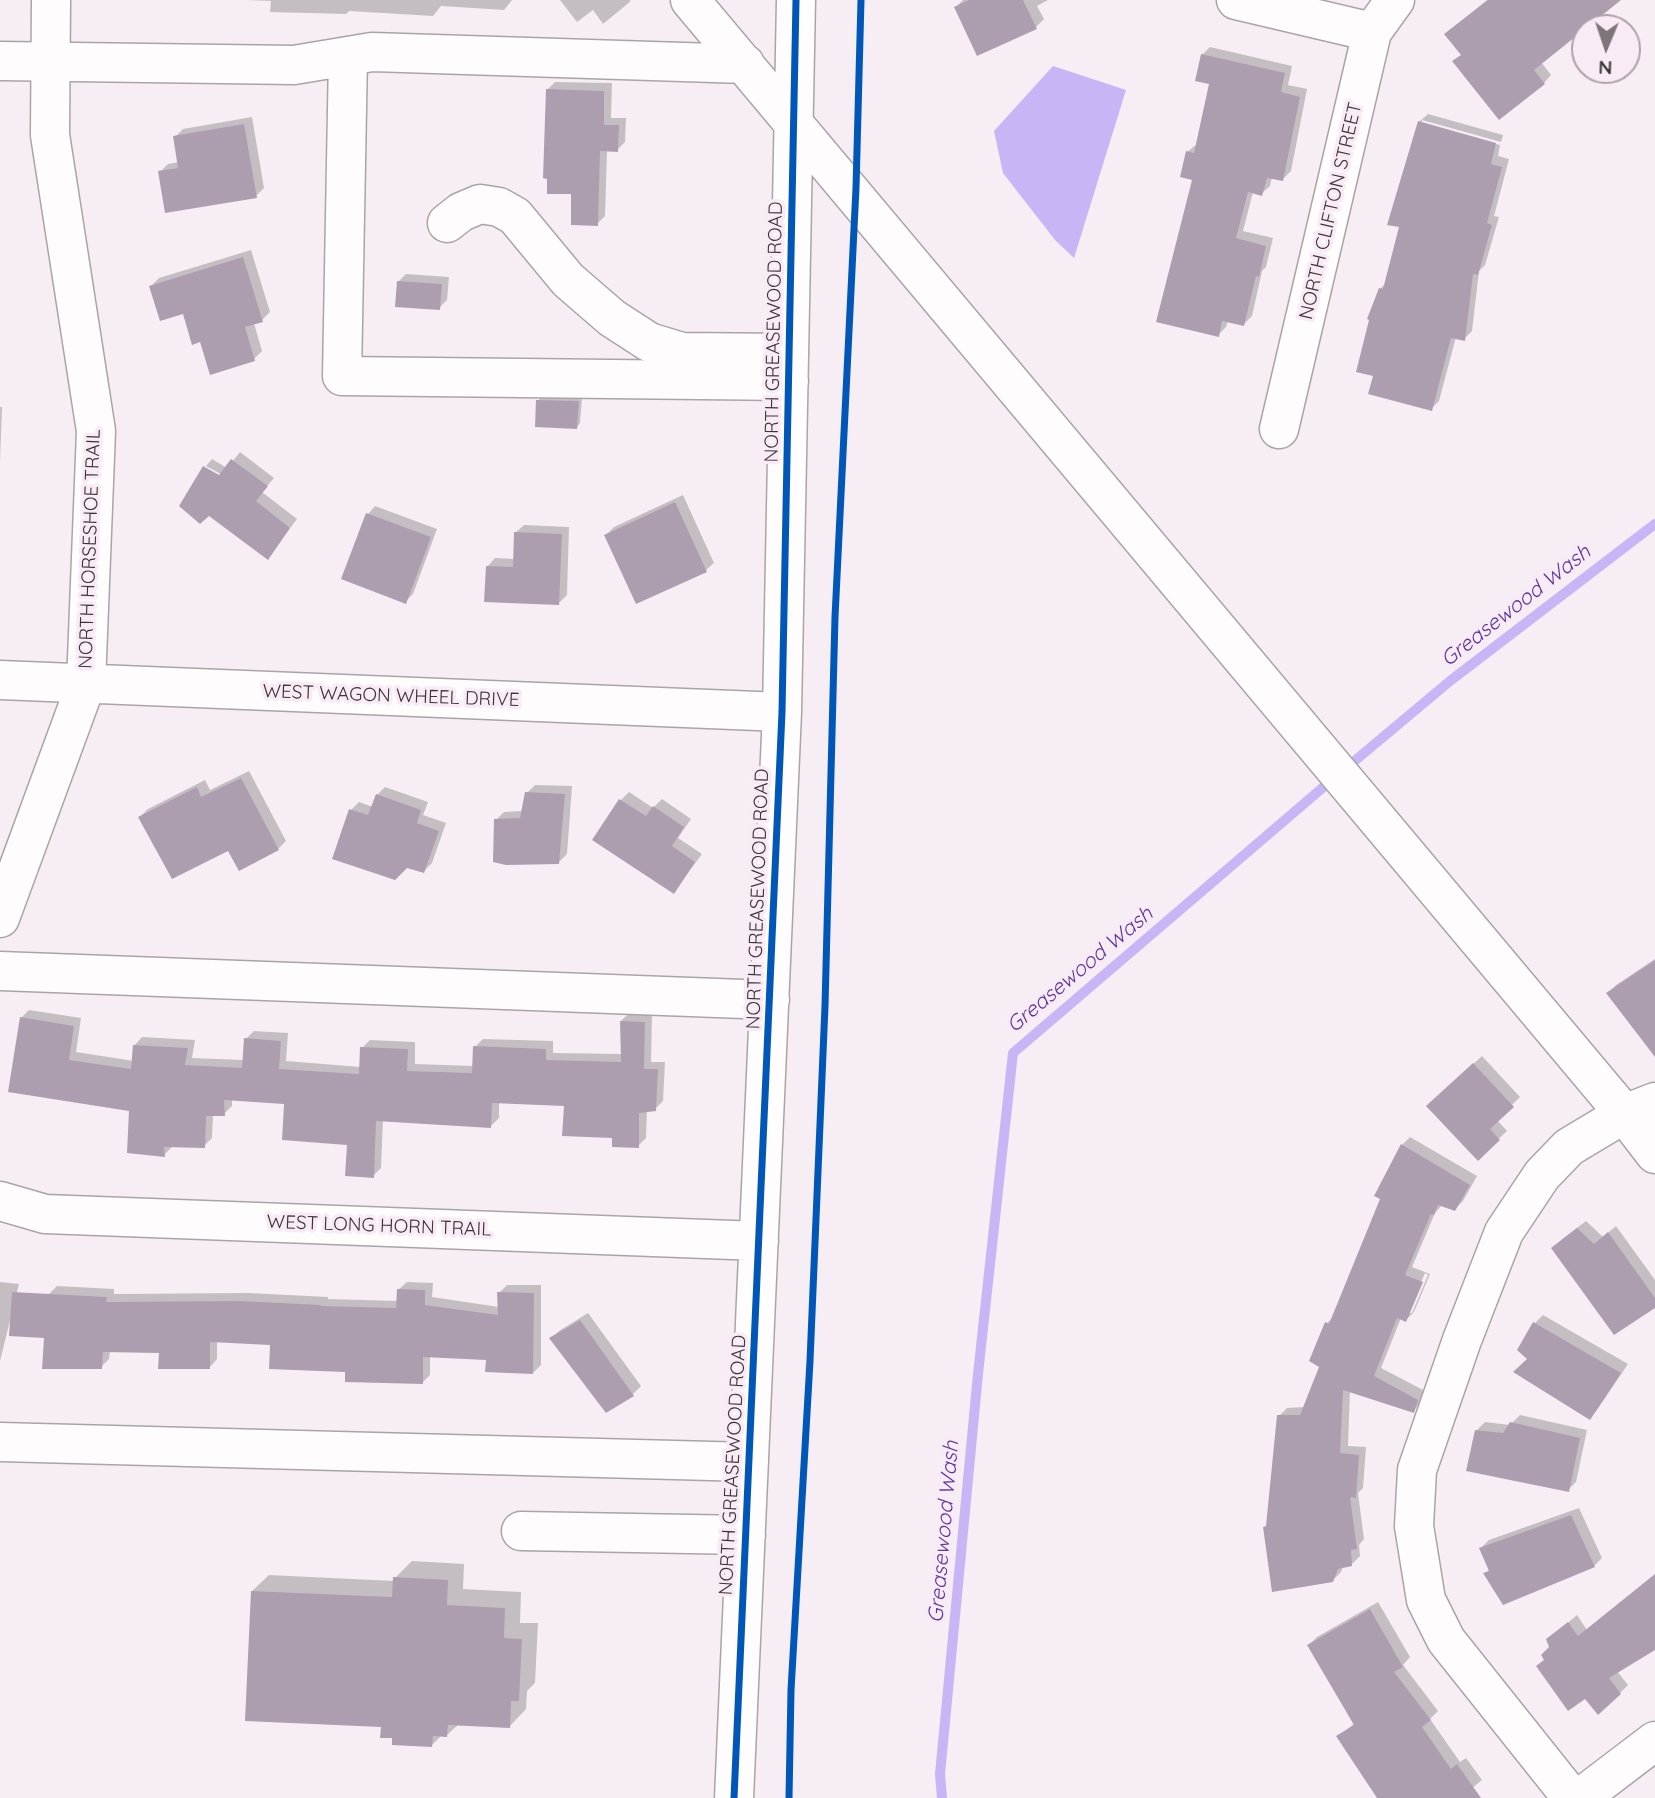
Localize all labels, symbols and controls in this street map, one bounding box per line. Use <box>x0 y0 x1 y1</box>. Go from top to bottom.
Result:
north arrow <box>1571 14 1641 84</box>
text: N <box>1598 56 1613 80</box>
street label: NORTH CLIFTON STREET <box>1295 100 1367 322</box>
street label: NORTH GREASEWOOD ROAD <box>760 201 788 463</box>
street label: NORTH HORSESHOE TRAIL <box>74 429 106 669</box>
water label: Greasewood Wash <box>1436 540 1596 672</box>
street label: WEST WAGON WHEEL DRIVE <box>262 680 520 712</box>
street label: NORTH GREASEWOOD ROAD <box>742 768 774 1030</box>
water label: Greasewood Wash <box>1002 902 1158 1038</box>
street label: WEST LONG HORN TRAIL <box>266 1211 492 1241</box>
street label: NORTH GREASEWOOD ROAD <box>715 1334 751 1596</box>
water label: Greasewood Wash <box>923 1440 965 1624</box>

